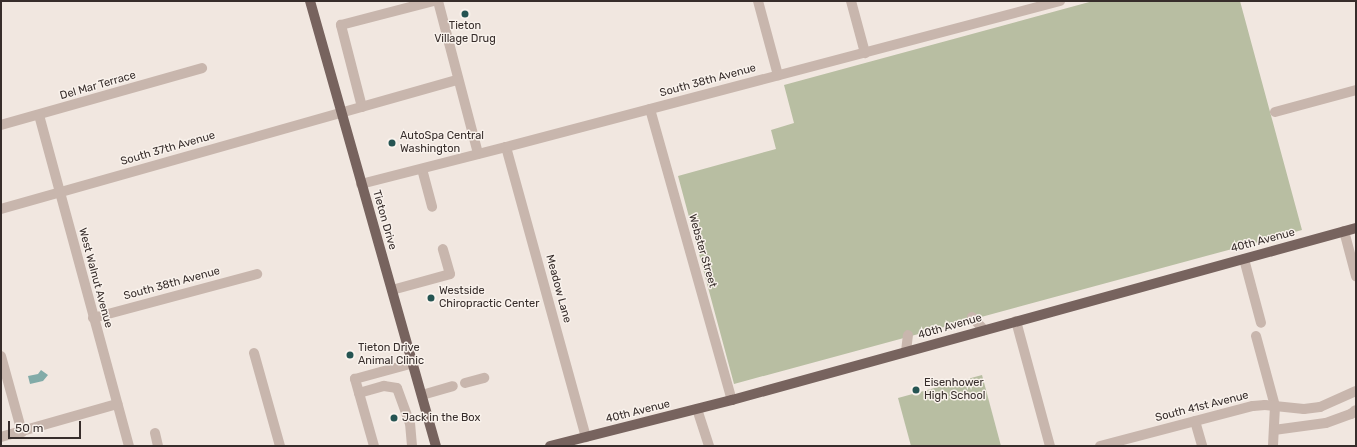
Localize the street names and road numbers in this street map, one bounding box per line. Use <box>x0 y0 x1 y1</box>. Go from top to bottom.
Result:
street label: South 38th Avenue <box>658 62 758 100</box>
street label: Del Mar Terrace <box>58 69 138 103</box>
street label: South 37th Avenue <box>119 129 217 169</box>
street label: Tieton Drive <box>369 189 399 251</box>
street label: Webster Street <box>685 213 719 289</box>
street label: West Walnut Avenue <box>75 226 115 330</box>
street label: 40th Avenue <box>1229 226 1297 256</box>
street label: Meadow Lane <box>543 253 573 325</box>
street label: South 38th Avenue <box>122 265 222 303</box>
street label: 40th Avenue <box>916 312 984 342</box>
street label: South 41st Avenue <box>1154 389 1250 425</box>
street label: 40th Avenue <box>604 398 672 426</box>

